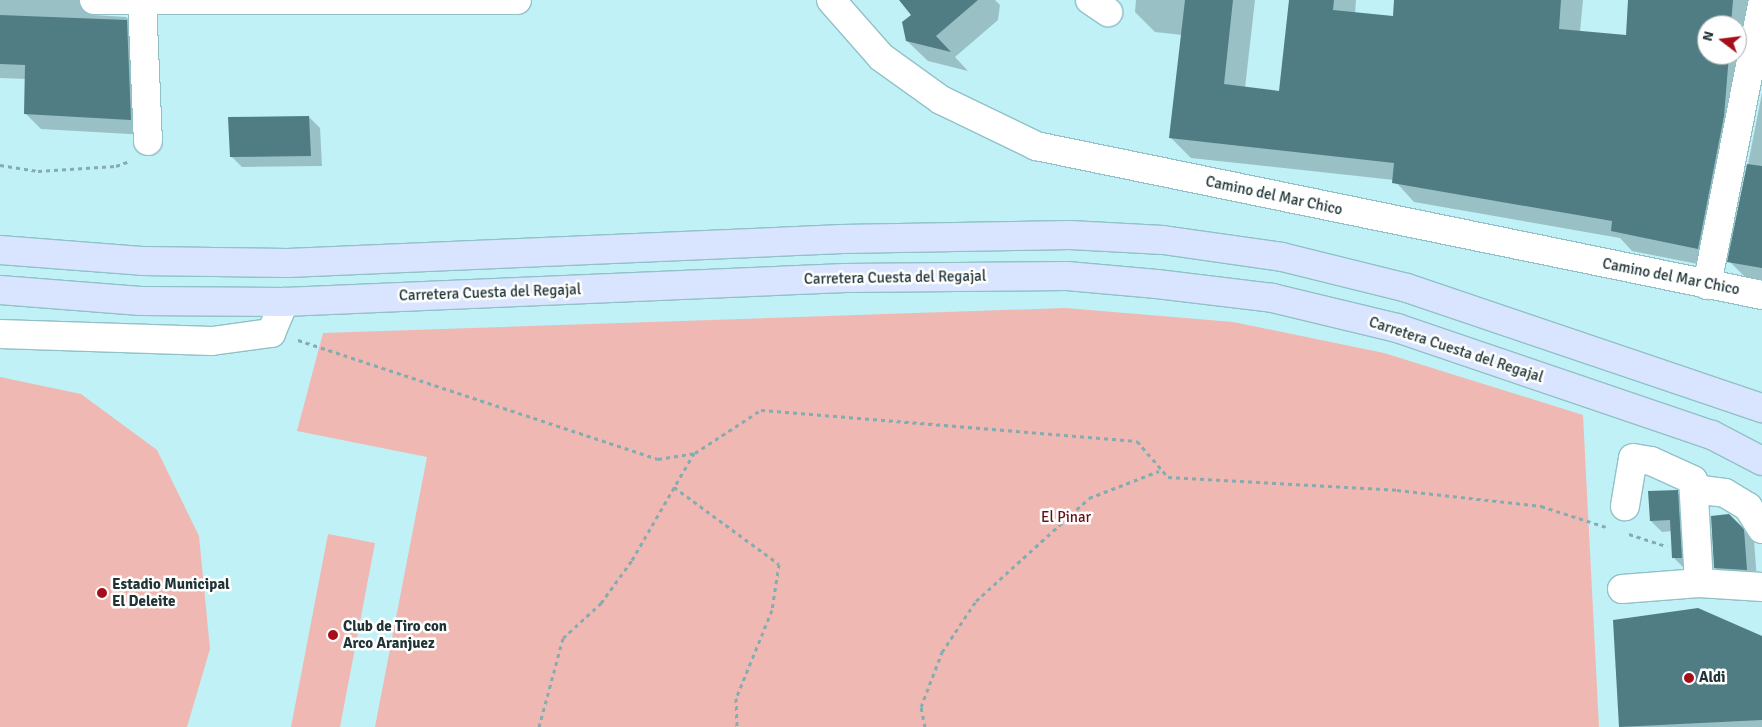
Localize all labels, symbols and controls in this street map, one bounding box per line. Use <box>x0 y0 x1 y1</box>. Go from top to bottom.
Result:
north arrow <box>1697 15 1747 65</box>
text: N <box>1699 29 1717 43</box>
street label: Camino del Mar Chico <box>1204 173 1344 219</box>
street label: Camino del Mar Chico <box>1601 255 1741 299</box>
street label: Carretera Cuesta del Regajal <box>804 267 986 289</box>
street label: Carretera Cuesta del Regajal <box>399 281 581 305</box>
street label: Carretera Cuesta del Regajal <box>1367 313 1545 387</box>
park label: El Pinar <box>1041 509 1091 527</box>
place label: Estadio Municipal El Deleite <box>112 575 230 610</box>
marker: Estadio Municipal El Deleite <box>96 587 108 599</box>
place label: Club de Tiro con Arco Aranjuez <box>343 617 447 652</box>
marker: Club de Tiro con Arco Aranjuez <box>327 629 339 641</box>
place label: Aldi <box>1699 669 1726 687</box>
marker: Aldi <box>1683 672 1695 684</box>

